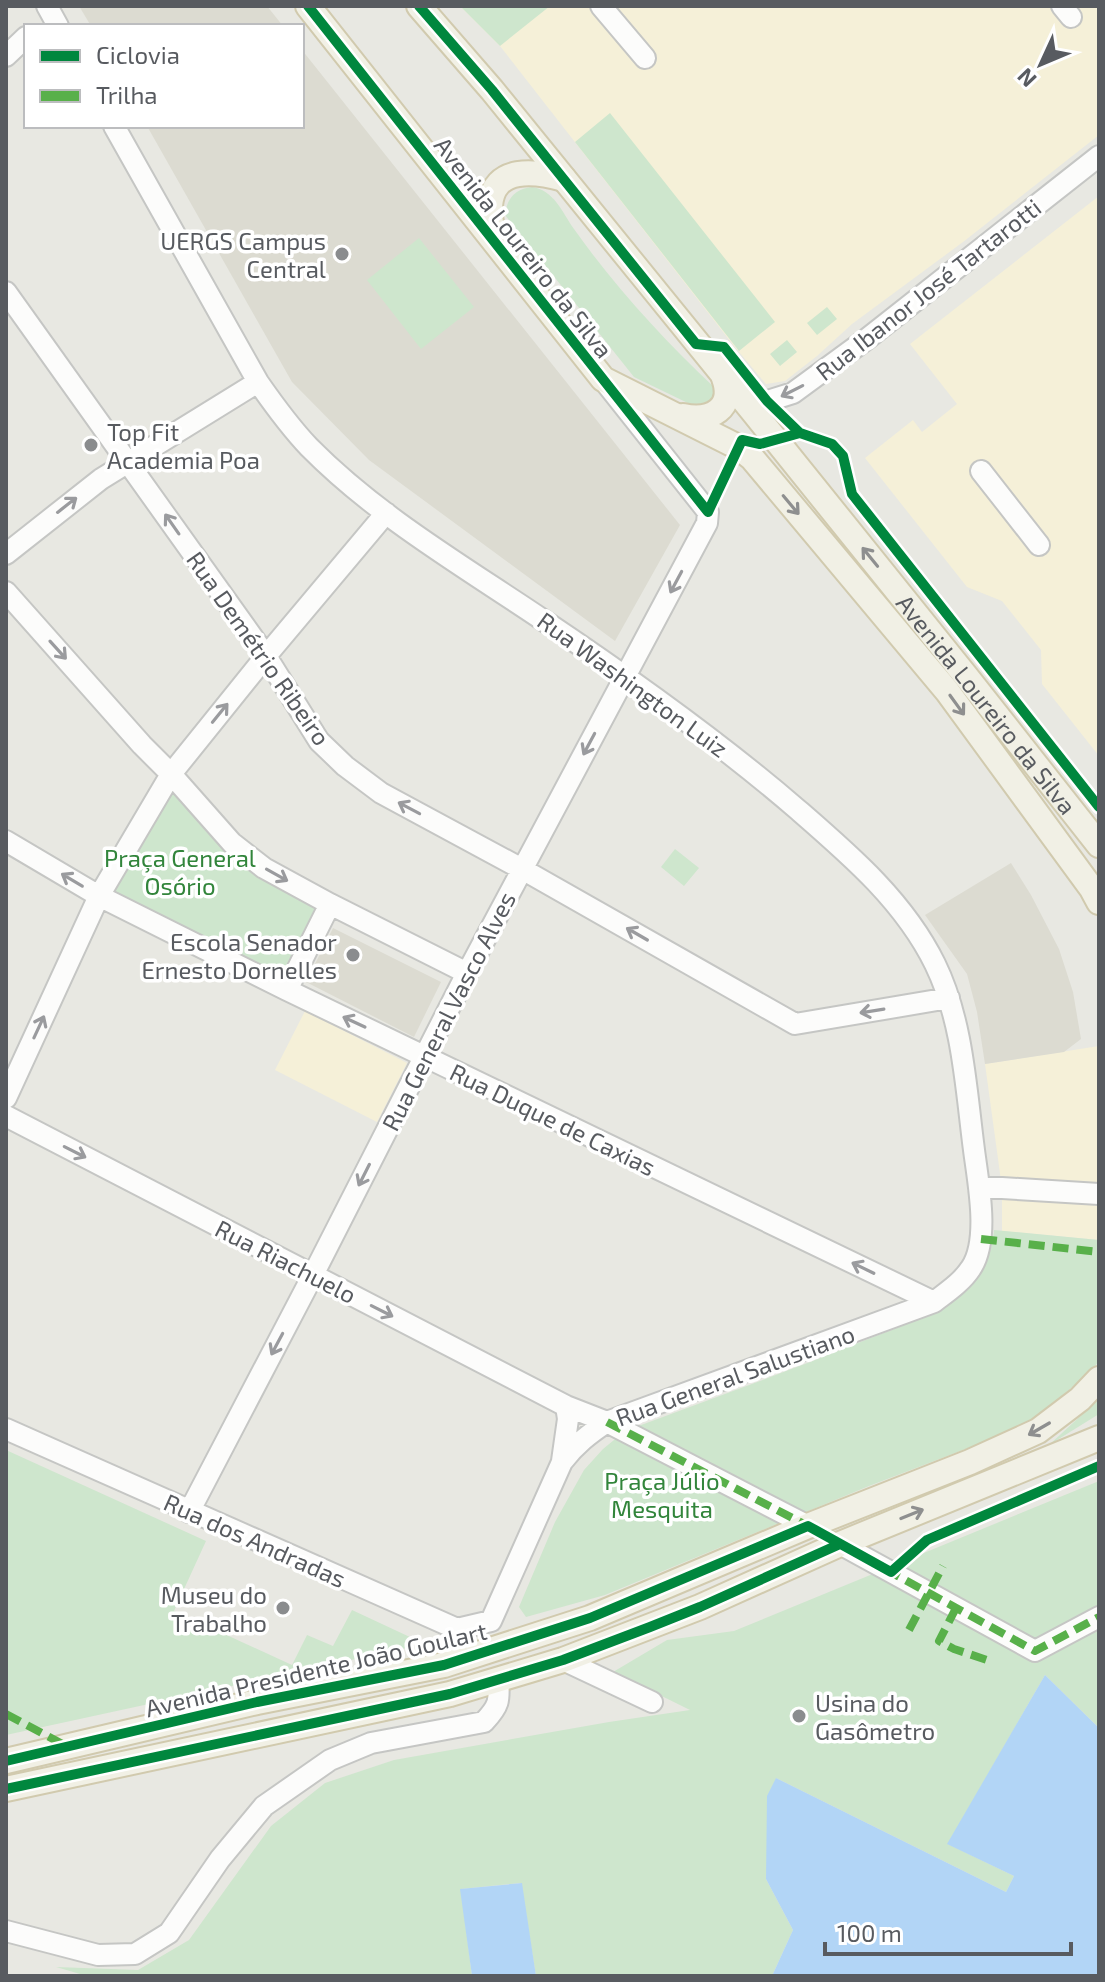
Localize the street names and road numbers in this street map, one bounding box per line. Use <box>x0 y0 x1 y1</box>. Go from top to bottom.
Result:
street label: Avenida Loureiro da Silva <box>429 131 619 363</box>
street label: Rua Ibanor José Tartarotti <box>810 192 1046 386</box>
street label: Rua Demétrio Ribeiro <box>181 546 337 750</box>
street label: Avenida Loureiro da Silva <box>891 588 1083 820</box>
street label: Rua Washington Luiz <box>532 605 734 763</box>
street label: Rua General Vasco Alves <box>375 887 521 1135</box>
street label: Rua Duque de Caxias <box>445 1057 661 1181</box>
street label: Rua Riachuelo <box>211 1213 361 1309</box>
street label: Rua General Salustiano <box>612 1318 858 1432</box>
street label: Rua dos Andradas <box>160 1487 350 1593</box>
street label: Avenida Presidente João Goulart <box>142 1616 490 1722</box>

